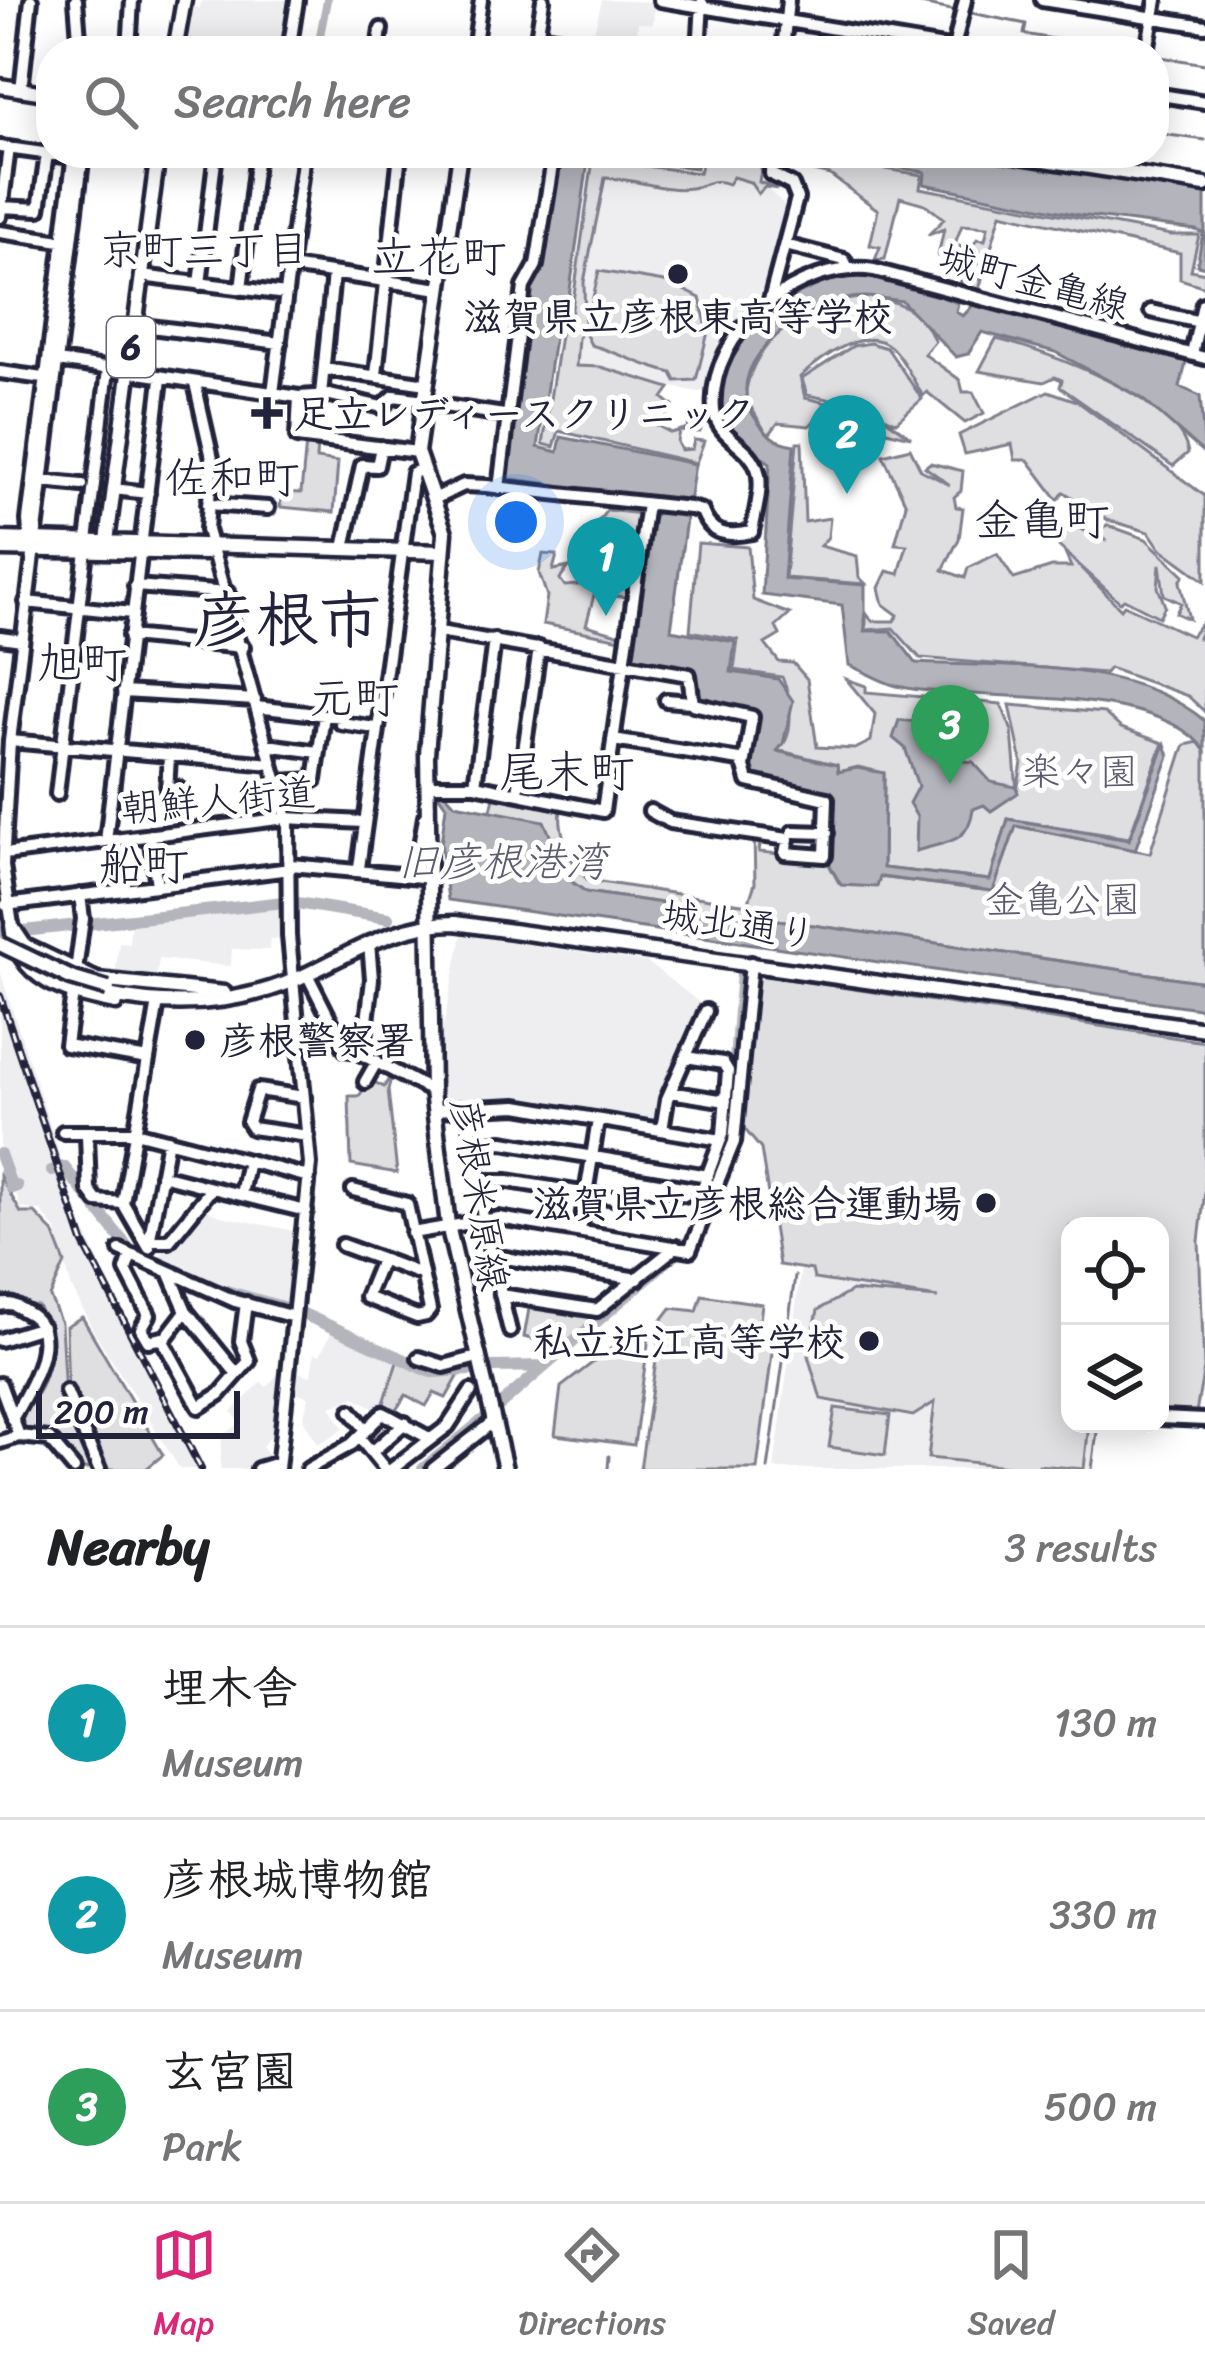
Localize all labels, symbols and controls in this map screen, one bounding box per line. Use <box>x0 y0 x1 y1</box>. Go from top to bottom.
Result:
search box <box>36 36 1169 168</box>
text: Search here <box>174 62 411 142</box>
icon: search <box>78 69 144 135</box>
district label: 京町三丁目 <box>99 213 309 287</box>
district label: 立花町 <box>371 217 507 297</box>
street label: 城町金亀線 <box>931 222 1137 340</box>
marker: 滋賀県立彦根東高等学校 <box>665 261 691 287</box>
place label: 滋賀県立彦根東高等学校 <box>463 282 893 351</box>
road number: 6 <box>107 317 155 377</box>
place label: 足立レディースクリニック <box>294 379 755 448</box>
pin: 2 <box>808 395 886 494</box>
marker: 足立レディースクリニック <box>251 397 283 429</box>
district label: 佐和町 <box>164 438 300 518</box>
district label: 金亀町 <box>974 480 1110 560</box>
your location <box>486 492 546 552</box>
pin: 1 <box>567 517 645 616</box>
district label: 彦根市 <box>193 564 382 676</box>
district label: 旭町 <box>37 623 127 703</box>
district label: 元町 <box>309 658 399 738</box>
pin: 3 <box>911 685 989 784</box>
district label: 尾末町 <box>499 732 635 812</box>
park label: 楽々園 <box>1021 737 1139 806</box>
street label: 朝鮮人街道 <box>118 757 318 843</box>
district label: 船町 <box>99 825 189 905</box>
water label: 旧彦根港湾 <box>397 825 611 899</box>
park label: 金亀公園 <box>985 865 1141 934</box>
street label: 城北通り <box>657 879 821 969</box>
place label: 彦根警察署 <box>219 1006 414 1075</box>
marker: 彦根警察署 <box>182 1027 208 1053</box>
street label: 彦根米原線 <box>431 1092 529 1296</box>
place label: 滋賀県立彦根総合運動場 <box>533 1169 962 1238</box>
marker: 滋賀県立彦根総合運動場 <box>973 1190 999 1216</box>
map controls <box>1061 1217 1169 1433</box>
button: locate <box>1061 1217 1169 1325</box>
place label: 私立近江高等学校 <box>533 1307 845 1376</box>
button: layers <box>1061 1325 1169 1433</box>
marker: 私立近江高等学校 <box>856 1328 882 1354</box>
text: 200 m <box>54 1383 149 1441</box>
scale bar <box>36 1385 240 1438</box>
text: Nearby <box>48 1502 209 1592</box>
text: 3 results <box>1004 1513 1157 1582</box>
text: 埋木舎 <box>162 1648 297 1728</box>
text: 1 <box>79 1688 95 1757</box>
text: 130 m <box>1054 1688 1157 1757</box>
text: Museum <box>162 1728 304 1797</box>
text: 彦根城博物館 <box>162 1840 432 1920</box>
text: 2 <box>76 1880 98 1949</box>
text: 330 m <box>1049 1880 1157 1949</box>
text: Museum <box>162 1920 304 1989</box>
text: 玄宮園 <box>162 2032 297 2112</box>
text: 3 <box>76 2072 98 2141</box>
text: 500 m <box>1044 2072 1157 2141</box>
text: Park <box>162 2112 242 2181</box>
tab: Map <box>151 2222 217 2352</box>
tab: Directions <box>518 2222 666 2352</box>
tab: Saved <box>967 2222 1054 2352</box>

